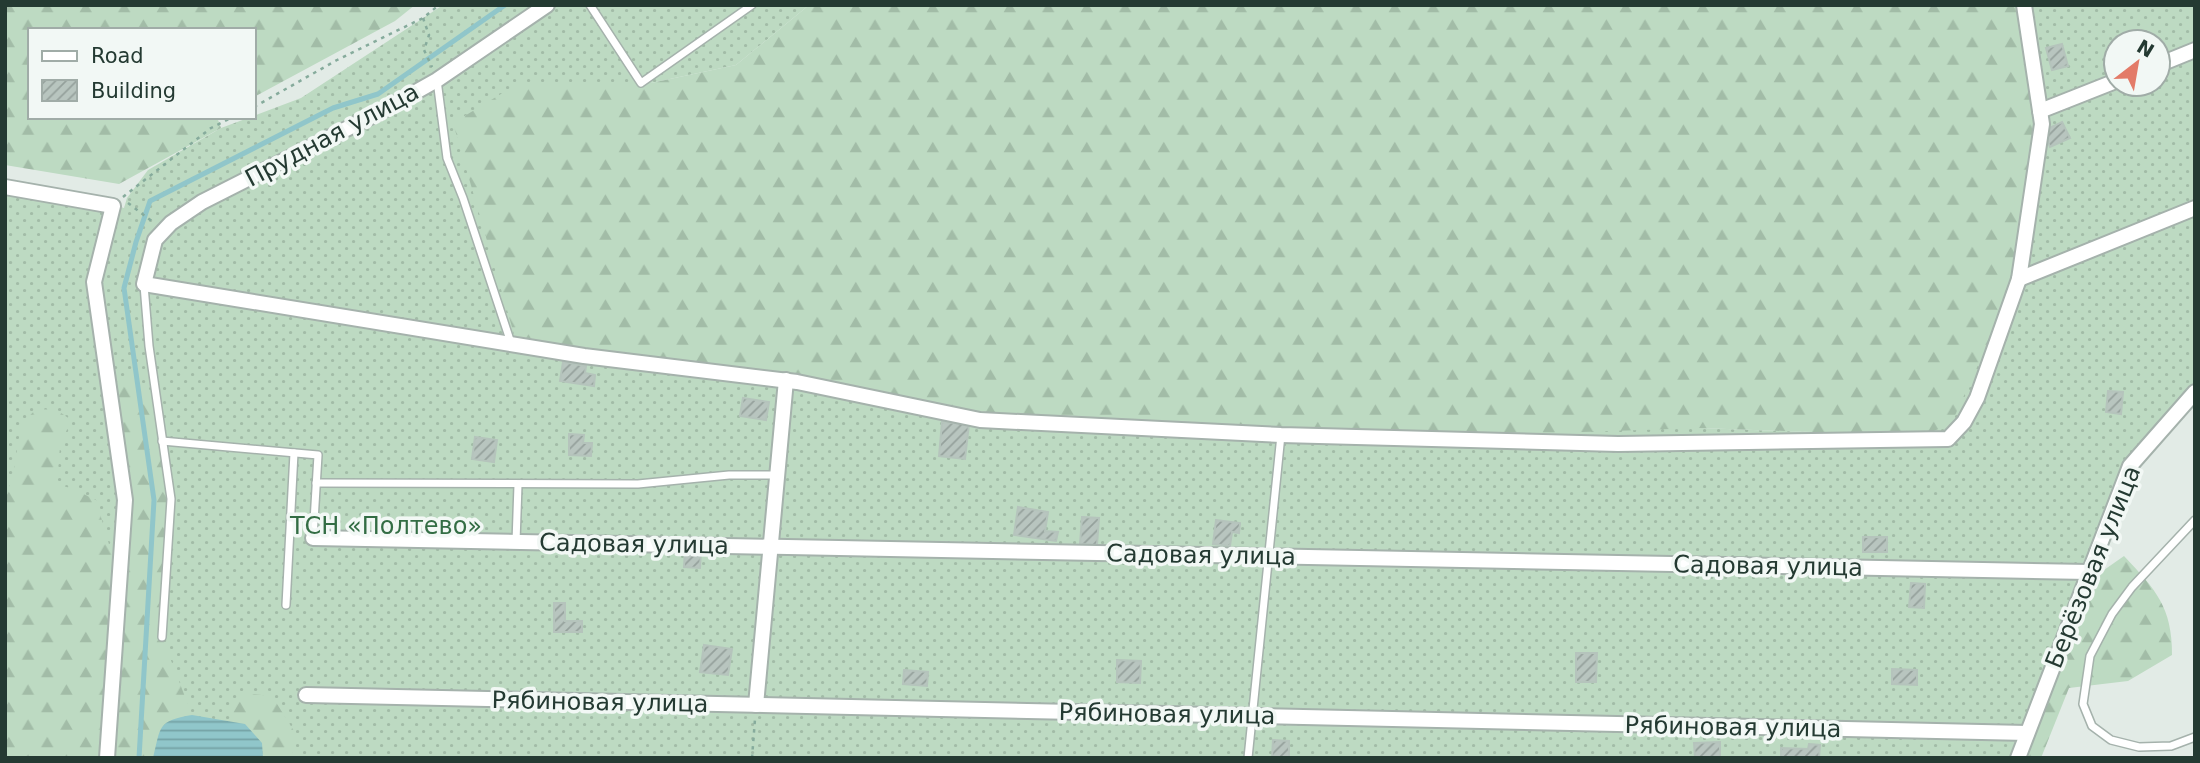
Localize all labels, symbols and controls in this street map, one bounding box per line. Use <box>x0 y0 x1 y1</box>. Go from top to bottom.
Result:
legend <box>28 28 256 119</box>
north arrow <box>2102 28 2172 98</box>
text: N <box>2133 35 2158 62</box>
text: Road <box>91 44 144 68</box>
street label: Прудная улица <box>240 77 424 193</box>
text: Building <box>91 79 176 103</box>
street label: Берёзовая улица <box>2040 462 2146 672</box>
park label: ТСН «Полтево» <box>289 512 482 540</box>
street label: Садовая улица <box>539 528 729 560</box>
street label: Садовая улица <box>1106 539 1296 571</box>
street label: Садовая улица <box>1673 550 1863 582</box>
street label: Рябиновая улица <box>491 686 709 718</box>
street label: Рябиновая улица <box>1058 698 1276 730</box>
street label: Рябиновая улица <box>1624 711 1842 743</box>

